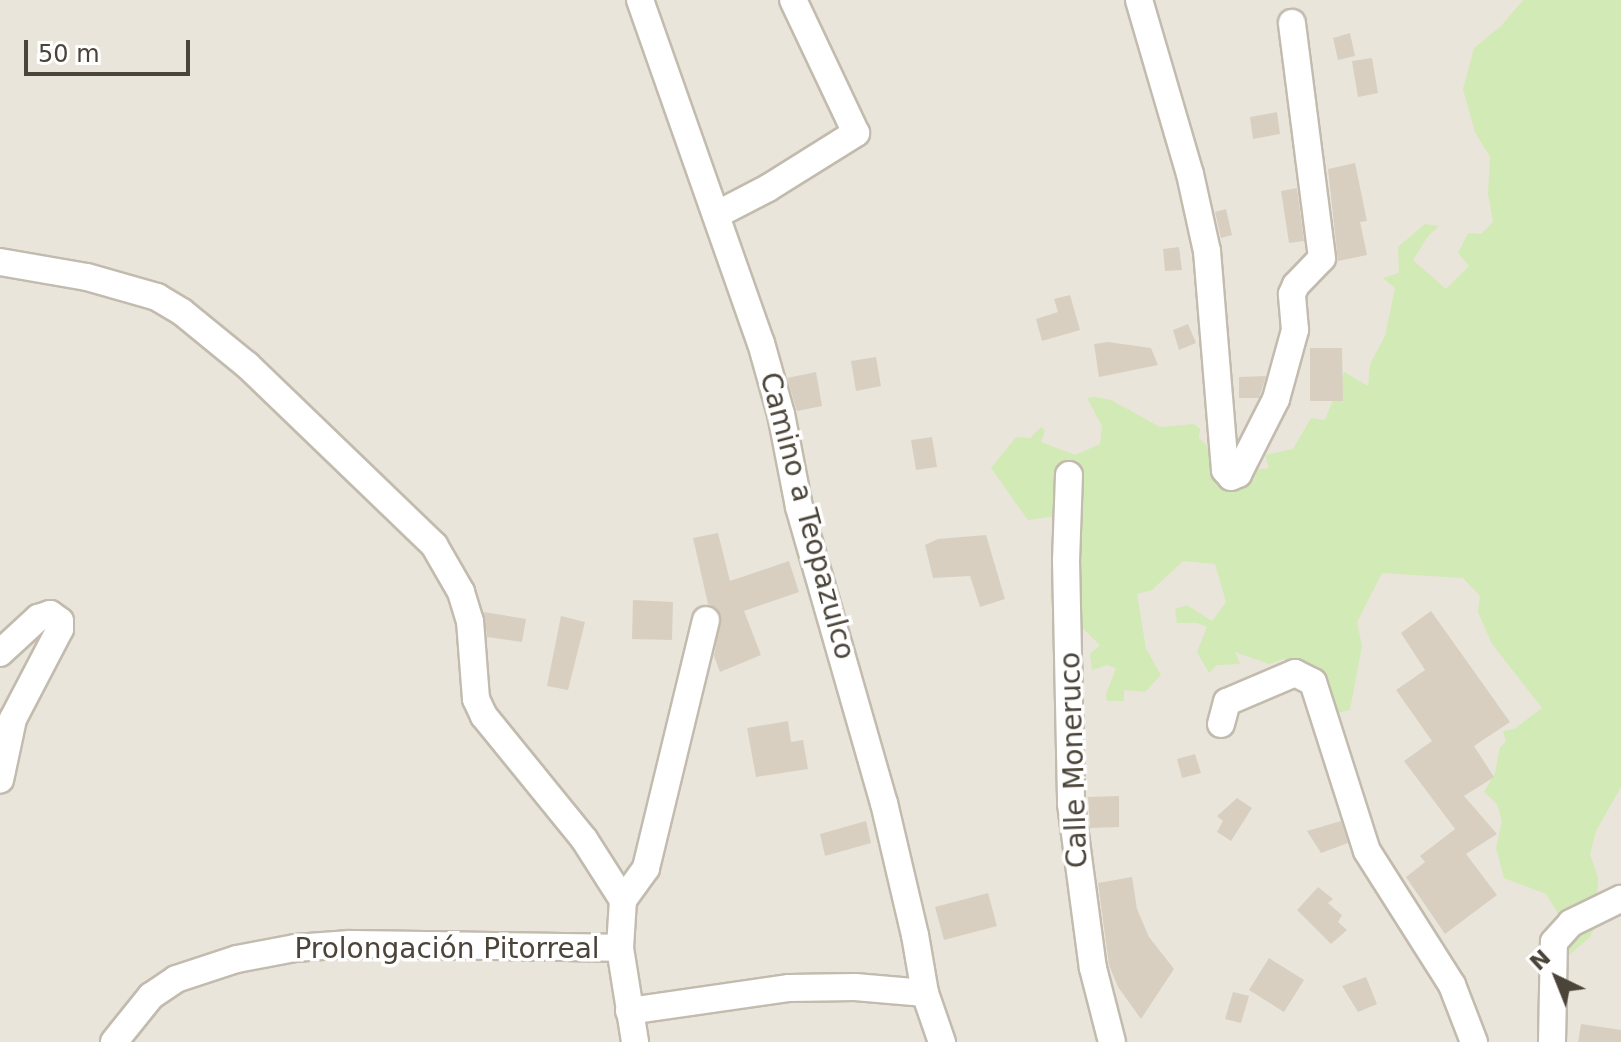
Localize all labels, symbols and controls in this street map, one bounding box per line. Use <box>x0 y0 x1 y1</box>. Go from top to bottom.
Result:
scale bar <box>28 24 194 74</box>
text: 50 m <box>38 40 100 68</box>
street label: Camino a Teopazulco <box>752 369 862 663</box>
street label: Calle Moneruco <box>1053 651 1095 869</box>
street label: Prolongación Pitorreal <box>294 932 600 966</box>
north arrow <box>1517 938 1597 1018</box>
text: N <box>1525 945 1556 976</box>

